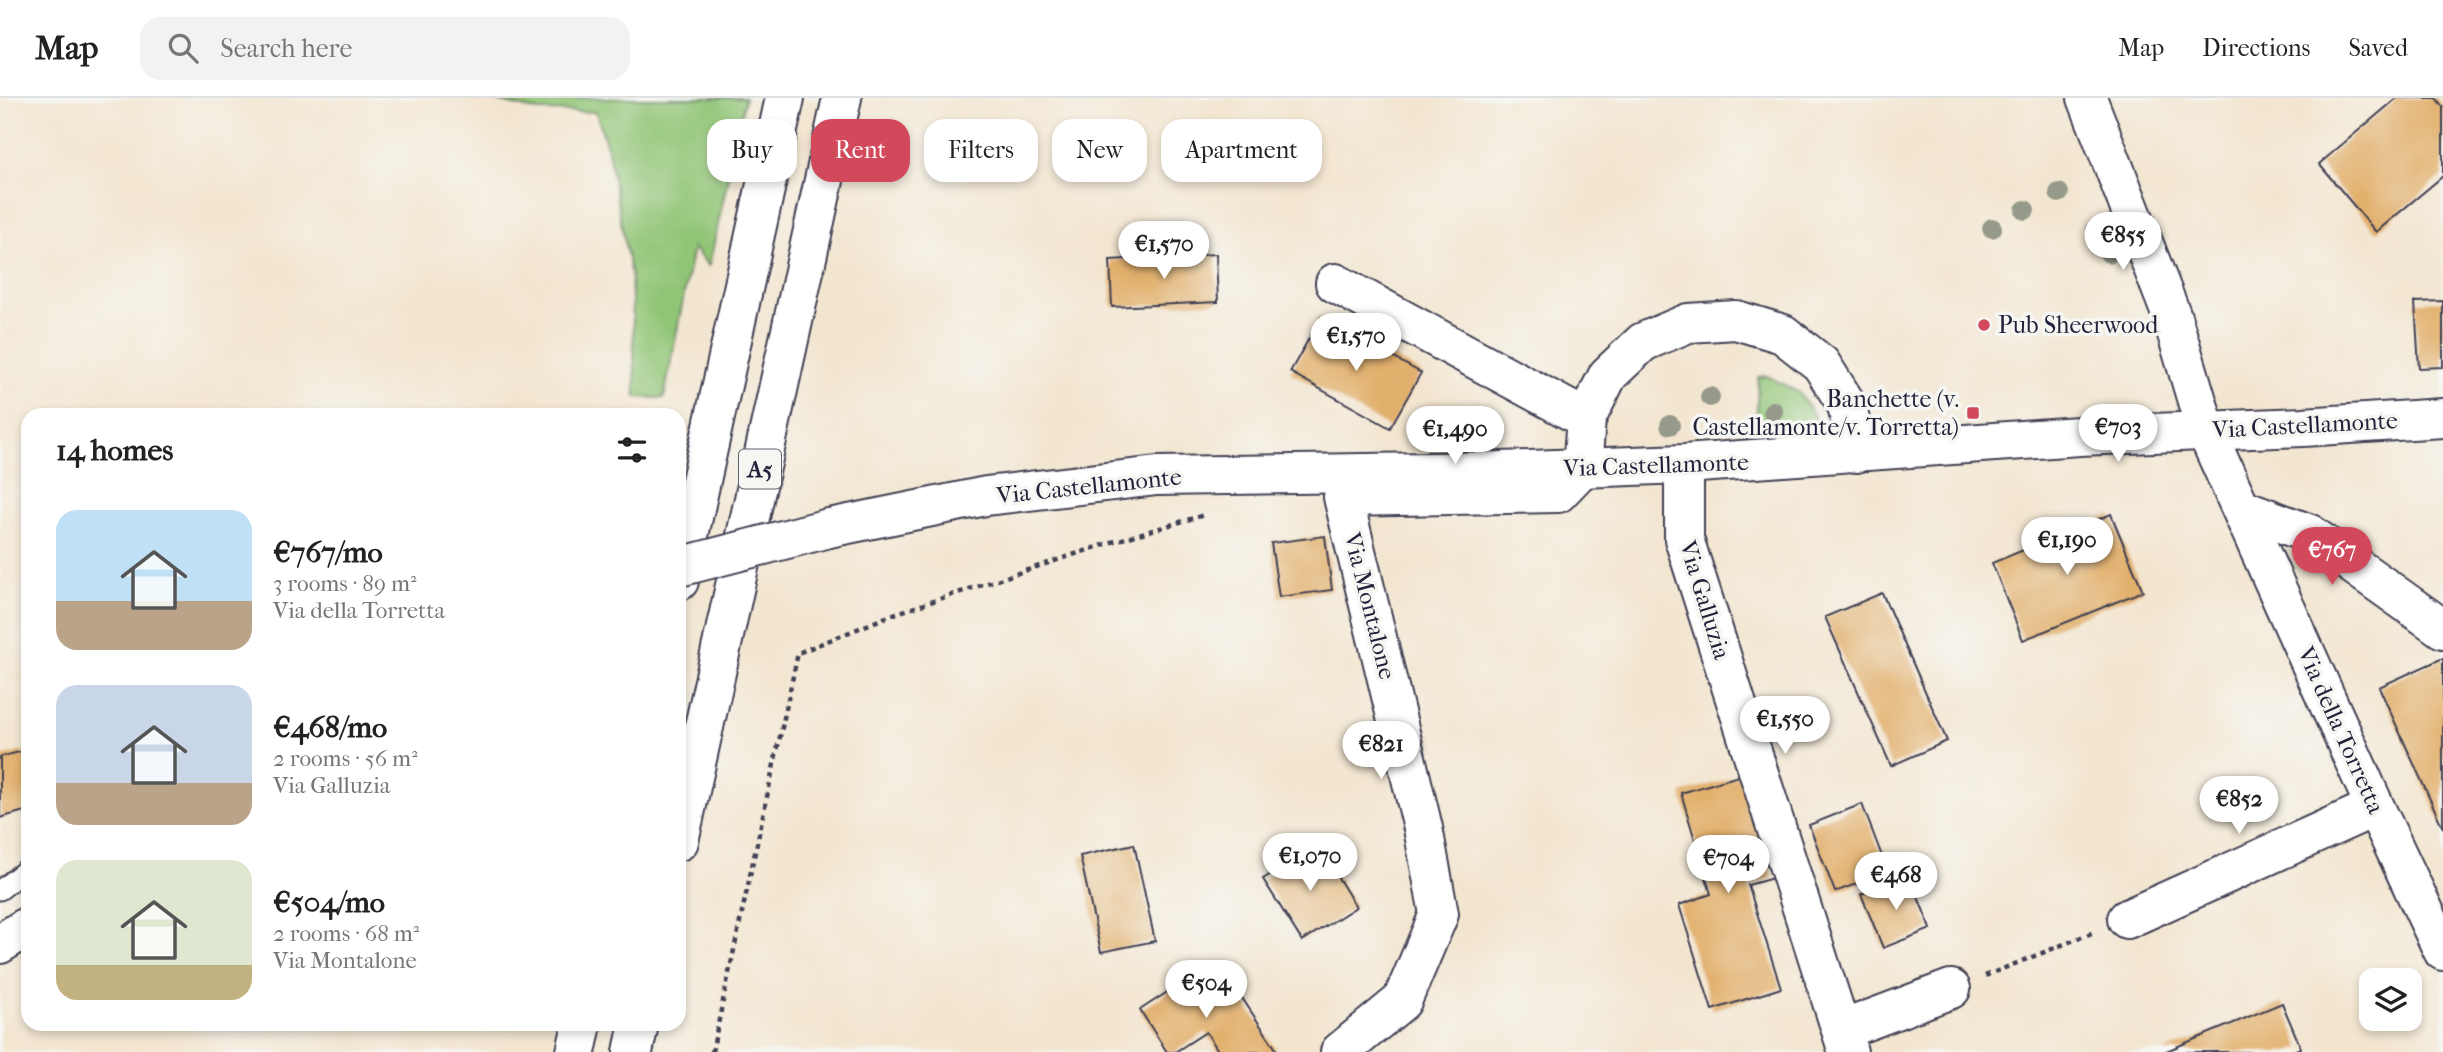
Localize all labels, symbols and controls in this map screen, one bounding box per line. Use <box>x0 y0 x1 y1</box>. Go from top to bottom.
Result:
search box <box>140 17 630 80</box>
text: Map <box>35 29 98 68</box>
icon: search <box>164 29 202 67</box>
text: Search here <box>220 33 352 64</box>
text: Map <box>2118 34 2164 62</box>
text: Directions <box>2202 34 2310 62</box>
text: Saved <box>2348 34 2408 62</box>
chip: Buy <box>707 119 797 182</box>
chip: Rent <box>811 119 910 182</box>
chip: Filters <box>924 119 1038 182</box>
chip: New <box>1052 119 1147 182</box>
chip: Apartment <box>1161 119 1322 182</box>
pin: €855 <box>2082 212 2164 272</box>
text: €855 <box>2101 221 2146 248</box>
pin: €1,570 <box>1107 222 1221 281</box>
text: €1,570 <box>1134 230 1194 257</box>
place label: Pub Sheerwood <box>1998 311 2159 339</box>
pin: €1,570 <box>1299 314 1413 373</box>
marker: Pub Sheerwood <box>1976 317 1992 333</box>
text: €1,570 <box>1326 322 1386 349</box>
place label: Banchette (v. Castellamonte/v. Torretta) <box>1692 385 1959 441</box>
pin: €703 <box>2077 404 2159 464</box>
marker: Banchette (v. Castellamonte/v. Torretta) <box>1965 405 1981 421</box>
pin: €1,490 <box>1398 406 1512 466</box>
street label: Via Castellamonte <box>2210 406 2399 444</box>
text: €703 <box>2095 413 2141 440</box>
text: €1,490 <box>1422 415 1488 442</box>
icon: filters <box>613 431 651 469</box>
text: 14 homes <box>56 433 173 468</box>
street label: Via Castellamonte <box>1562 448 1749 482</box>
road number: A5 <box>739 450 781 488</box>
street label: Via Castellamonte <box>994 462 1183 510</box>
pin: €1,190 <box>2010 518 2124 577</box>
text: €1,190 <box>2037 526 2097 553</box>
pin: €767 <box>2291 528 2373 587</box>
street label: Via Montalone <box>1338 529 1402 682</box>
text: €767/mo <box>273 535 383 570</box>
street label: Via Galluzia <box>1673 536 1737 664</box>
text: €767 <box>2308 536 2356 563</box>
icon: home <box>112 538 196 622</box>
text: 3 rooms · 89 m² <box>273 570 417 597</box>
text: Via della Torretta <box>273 597 445 624</box>
street label: Via della Torretta <box>2291 641 2391 819</box>
pin: €1,550 <box>1728 696 1842 756</box>
text: €1,550 <box>1756 705 1814 732</box>
text: €468/mo <box>273 710 387 745</box>
icon: home <box>112 713 196 797</box>
pin: €821 <box>1340 722 1422 781</box>
text: €821 <box>1358 730 1404 757</box>
text: 2 rooms · 56 m² <box>273 745 418 772</box>
text: Via Galluzia <box>273 772 390 799</box>
pin: €852 <box>2198 776 2280 836</box>
text: €852 <box>2216 785 2263 812</box>
pin: €1,070 <box>1253 834 1367 893</box>
pin: €704 <box>1687 836 1769 895</box>
text: €1,070 <box>1278 842 1342 869</box>
text: €704 <box>1703 844 1753 871</box>
pin: €468 <box>1855 852 1937 912</box>
text: €468 <box>1870 861 1922 888</box>
text: €504/mo <box>273 885 385 920</box>
icon: home <box>112 888 196 972</box>
text: 2 rooms · 68 m² <box>273 920 419 947</box>
text: Via Montalone <box>273 947 417 974</box>
pin: €504 <box>1165 960 1247 1020</box>
map controls <box>2359 968 2422 1031</box>
button: layers <box>2359 968 2422 1031</box>
text: €504 <box>1181 969 1231 996</box>

